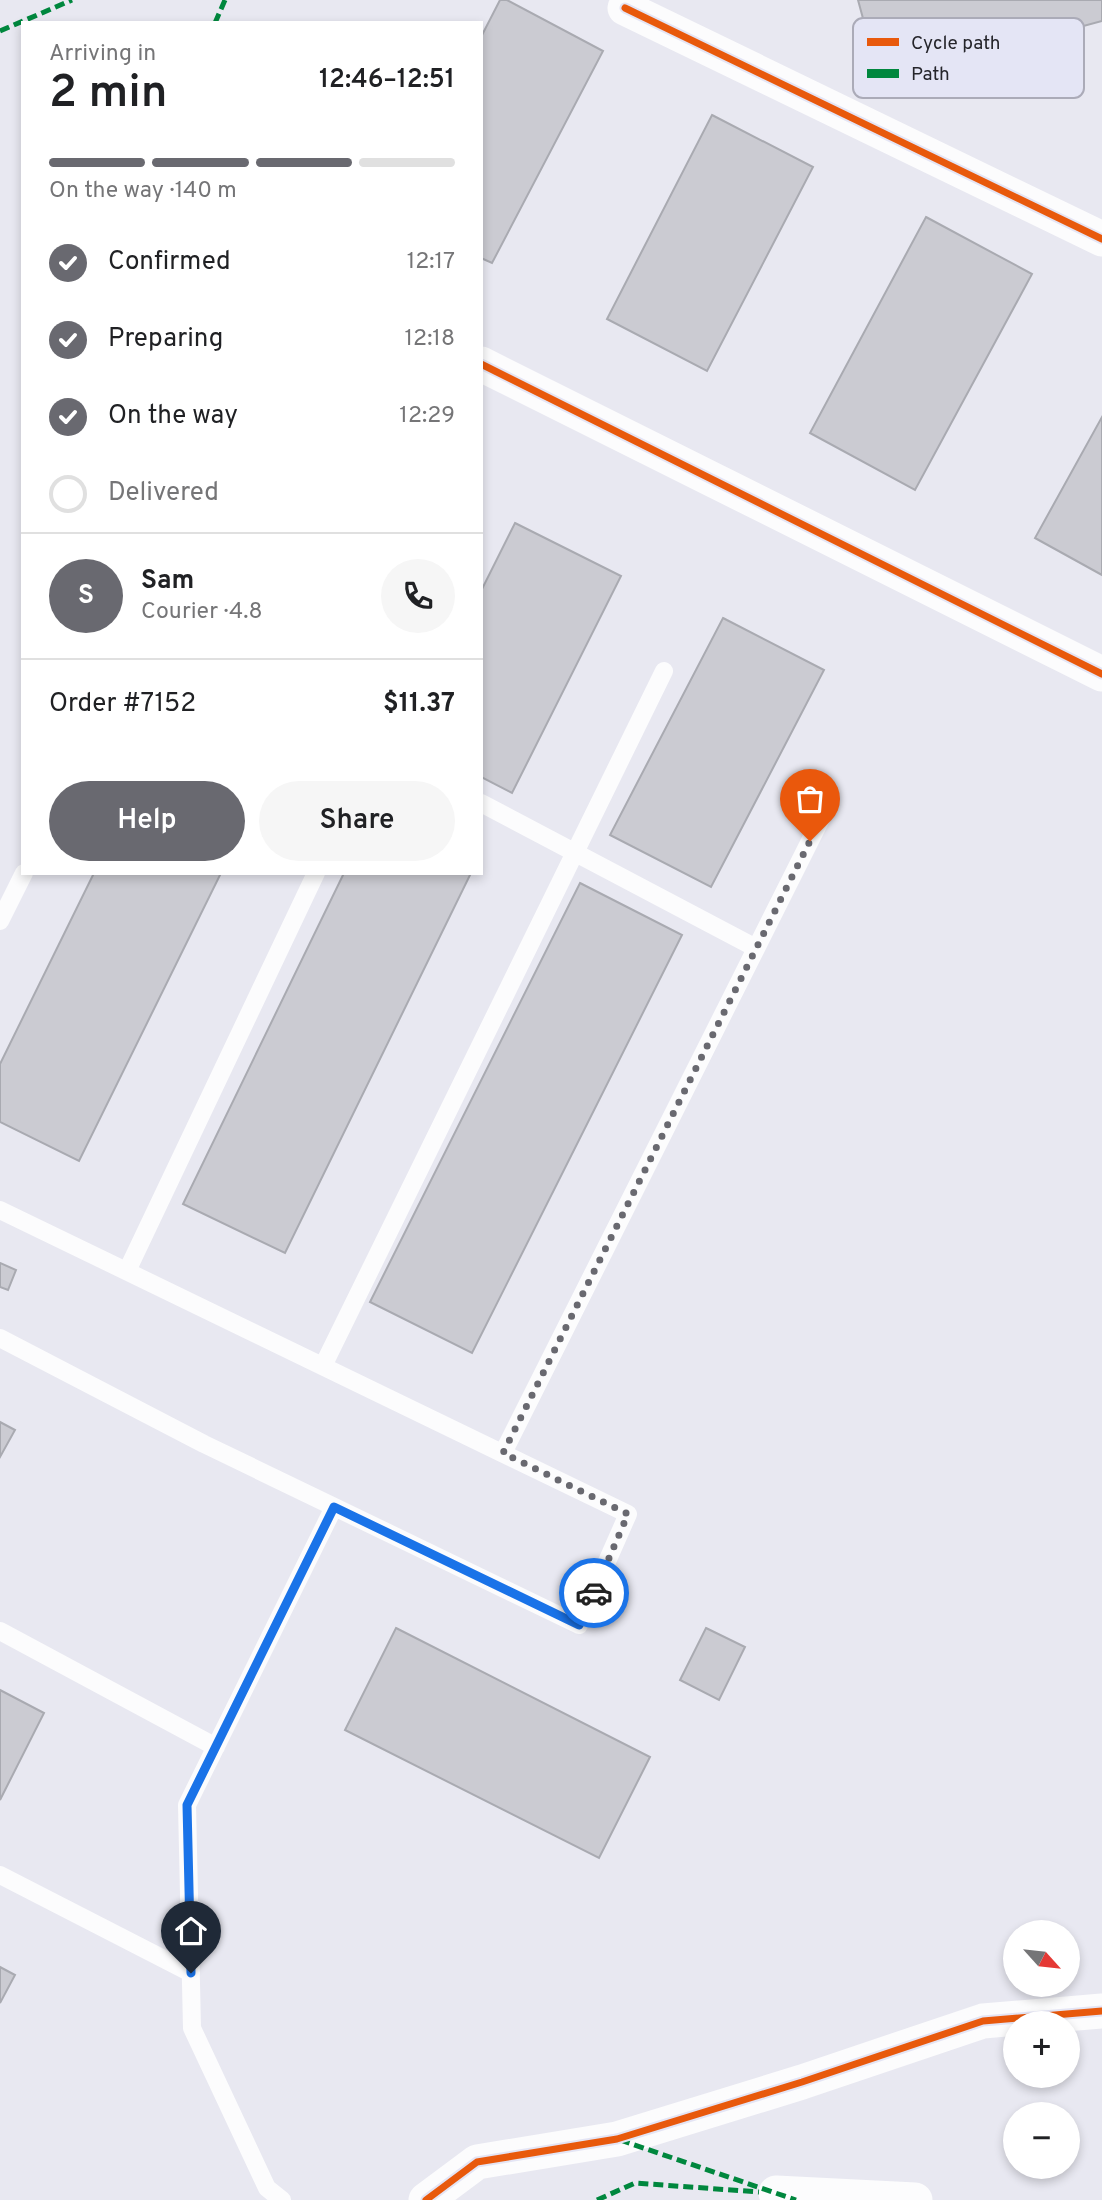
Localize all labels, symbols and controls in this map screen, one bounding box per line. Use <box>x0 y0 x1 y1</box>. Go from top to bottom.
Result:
legend <box>853 18 1084 98</box>
text: Cycle path <box>911 32 1000 56</box>
text: Arriving in <box>49 40 156 69</box>
text: Path <box>911 63 950 87</box>
text: 12:46–12:51 <box>319 64 455 97</box>
text: 2 min <box>49 65 168 124</box>
text: On the way · 140 m <box>49 177 237 206</box>
icon: check <box>49 244 87 282</box>
text: Confirmed <box>108 246 231 279</box>
text: 12:17 <box>407 248 455 277</box>
icon: check <box>49 321 87 359</box>
text: Preparing <box>108 323 223 356</box>
text: 12:18 <box>405 325 455 354</box>
icon: check <box>49 398 87 436</box>
text: On the way <box>108 400 238 433</box>
text: 12:29 <box>399 402 455 431</box>
text: Delivered <box>108 477 219 510</box>
button: phone <box>381 559 455 633</box>
text: Sam <box>141 565 194 598</box>
text: S <box>78 580 94 613</box>
text: Courier · 4.8 <box>141 598 262 627</box>
text: Order #7152 <box>49 688 196 721</box>
text: $11.37 <box>383 688 455 721</box>
pin <box>780 769 840 841</box>
icon: bag <box>791 780 829 818</box>
button: Help <box>49 781 245 861</box>
button: Share <box>259 781 455 861</box>
courier <box>559 1558 629 1628</box>
icon: car <box>575 1574 613 1612</box>
pin <box>161 1901 221 1973</box>
icon: home <box>172 1912 210 1950</box>
north arrow <box>1003 1920 1080 1997</box>
map controls <box>1003 1920 1080 2179</box>
button: + <box>1003 2011 1080 2088</box>
button: − <box>1003 2102 1080 2179</box>

